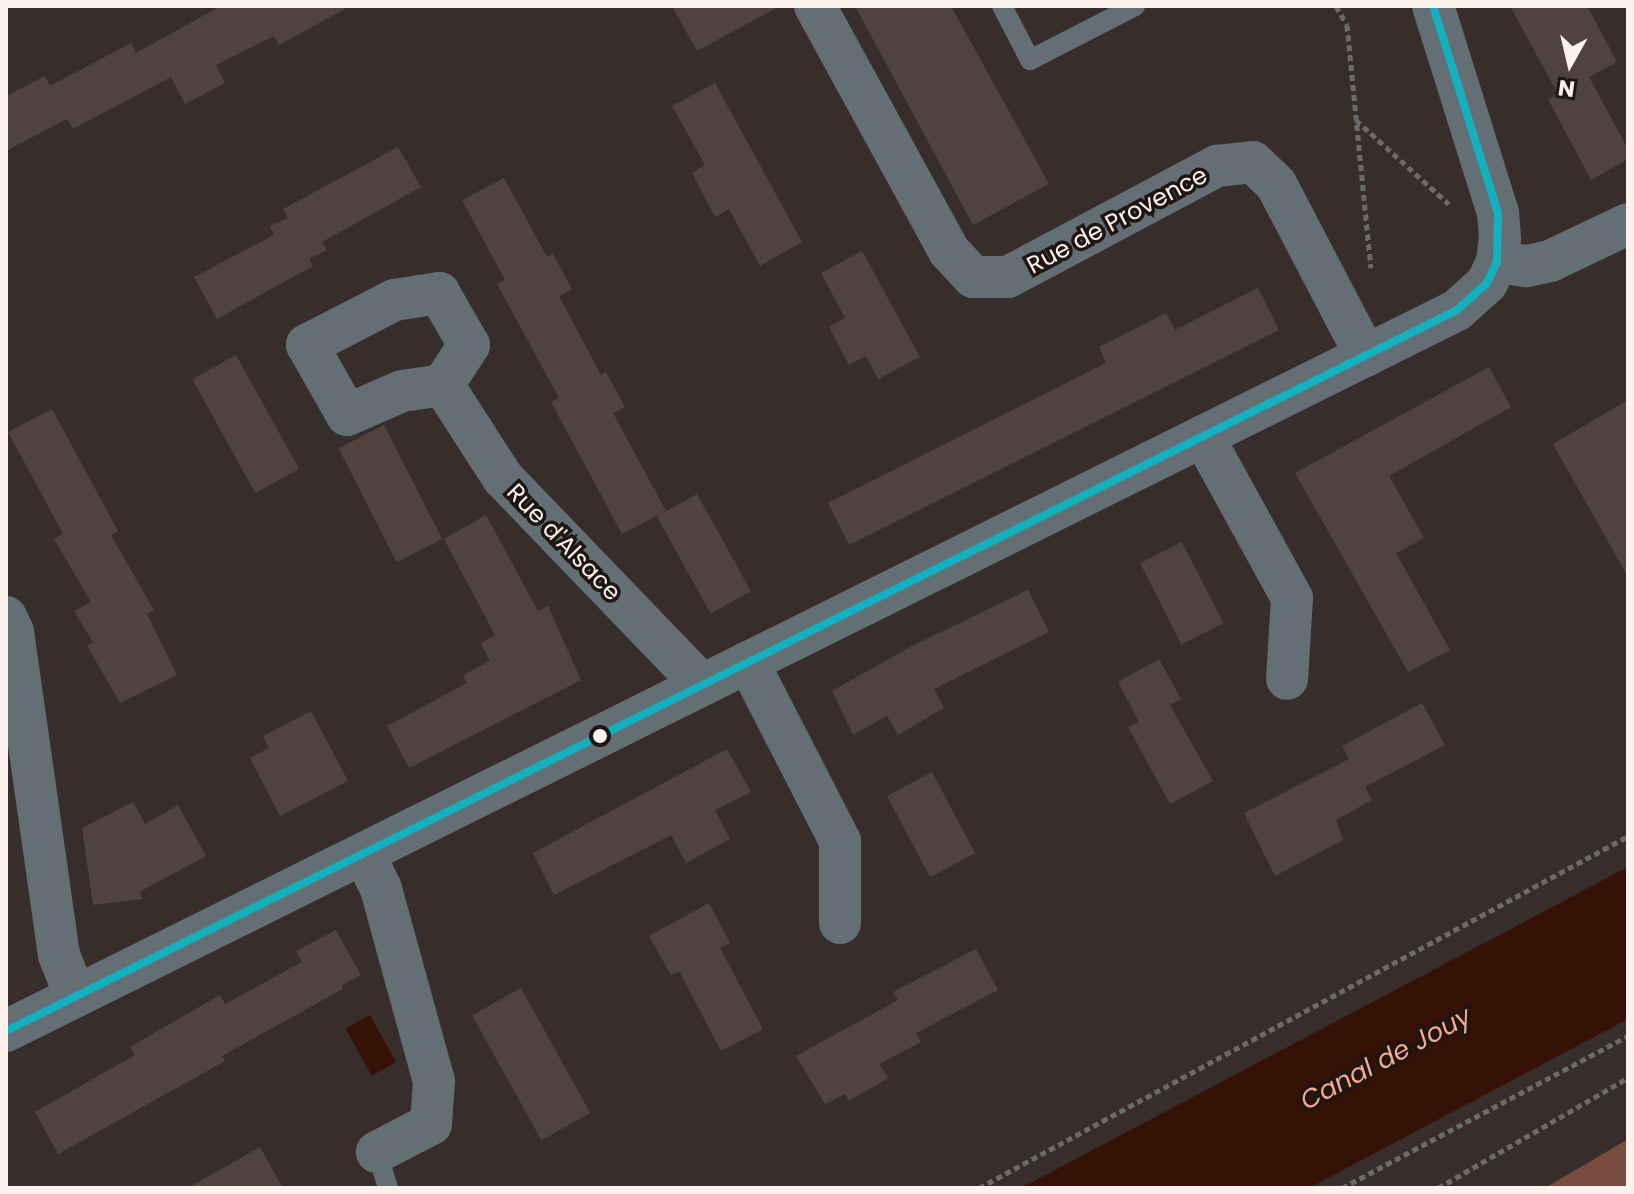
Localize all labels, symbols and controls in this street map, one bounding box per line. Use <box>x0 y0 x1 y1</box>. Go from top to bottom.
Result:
north arrow <box>1530 24 1610 104</box>
text: N <box>1556 72 1577 105</box>
street label: Rue de Provence <box>1022 160 1212 280</box>
street label: Rue d'Alsace <box>501 477 627 607</box>
unlabelled marker <box>592 728 608 744</box>
water label: Canal de Jouy <box>1295 1001 1477 1117</box>

